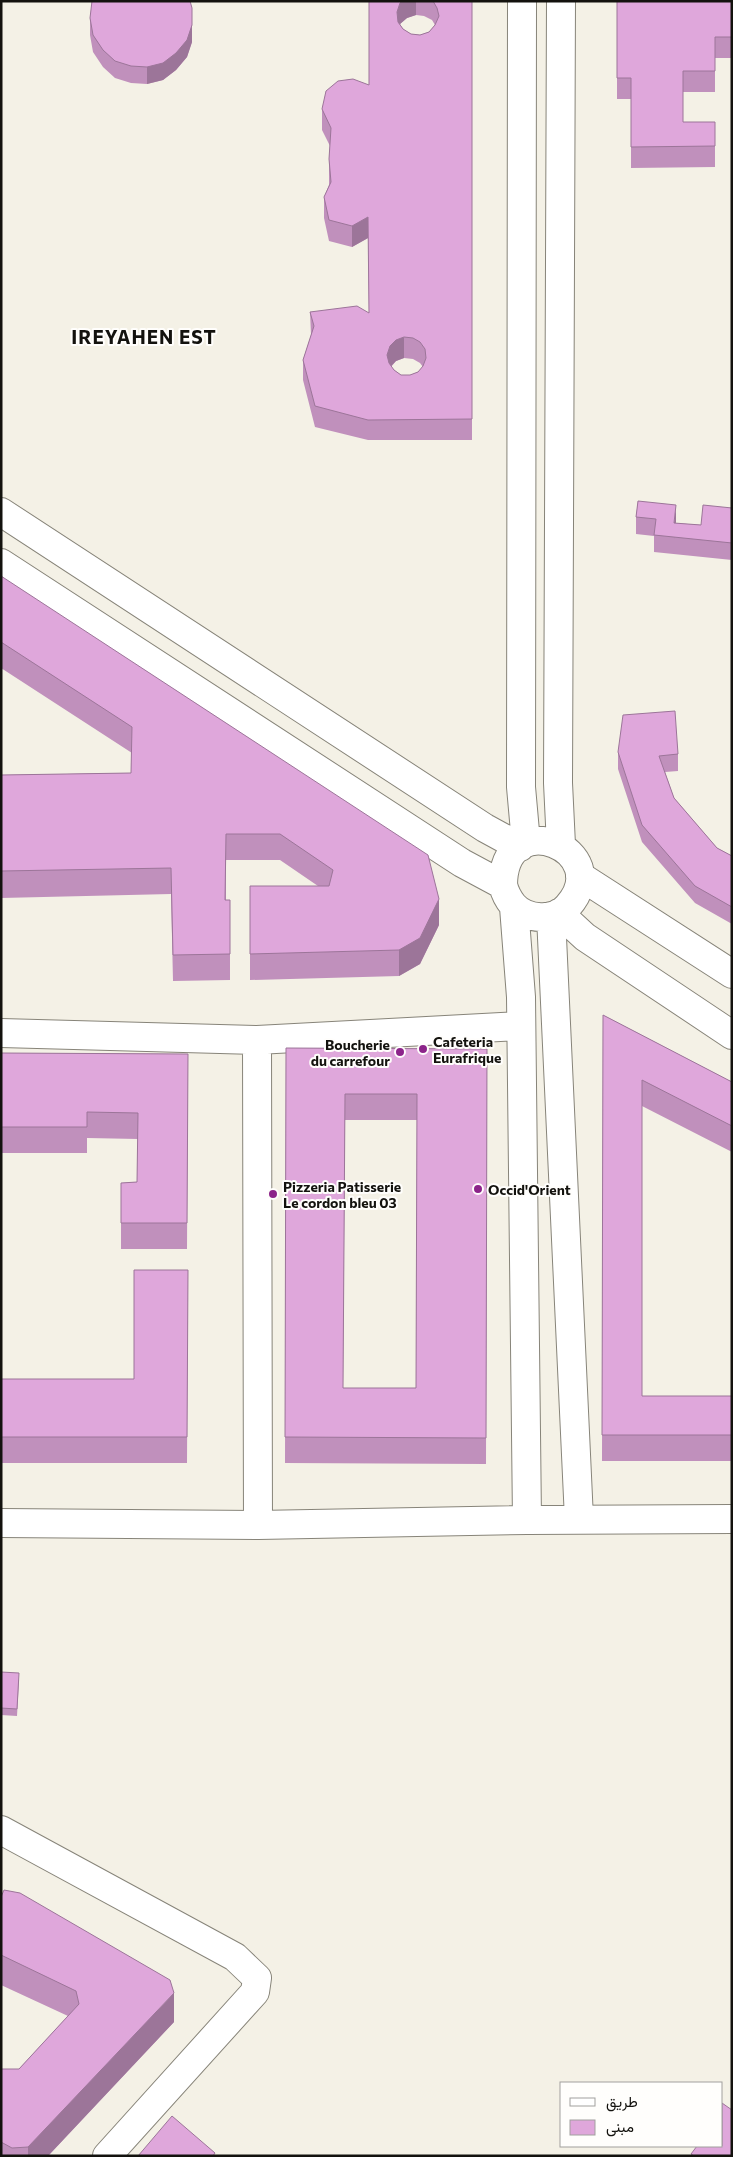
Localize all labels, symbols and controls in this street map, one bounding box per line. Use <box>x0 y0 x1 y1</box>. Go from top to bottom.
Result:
district label: IREYAHEN EST <box>71 325 217 348</box>
place label: Cafeteria Eurafrique <box>433 1033 501 1066</box>
place label: Boucherie du carrefour <box>311 1036 390 1069</box>
marker: Cafeteria Eurafrique <box>417 1043 429 1055</box>
marker: Boucherie du carrefour <box>394 1046 406 1058</box>
place label: Pizzeria Patisserie Le cordon bleu 03 <box>283 1178 401 1211</box>
place label: Occid'Orient <box>488 1181 571 1198</box>
marker: Occid'Orient <box>472 1183 484 1195</box>
marker: Pizzeria Patisserie Le cordon bleu 03 <box>267 1188 279 1200</box>
legend <box>560 2082 723 2147</box>
text: طريق <box>606 2092 638 2112</box>
text: مبنى <box>606 2117 634 2137</box>

